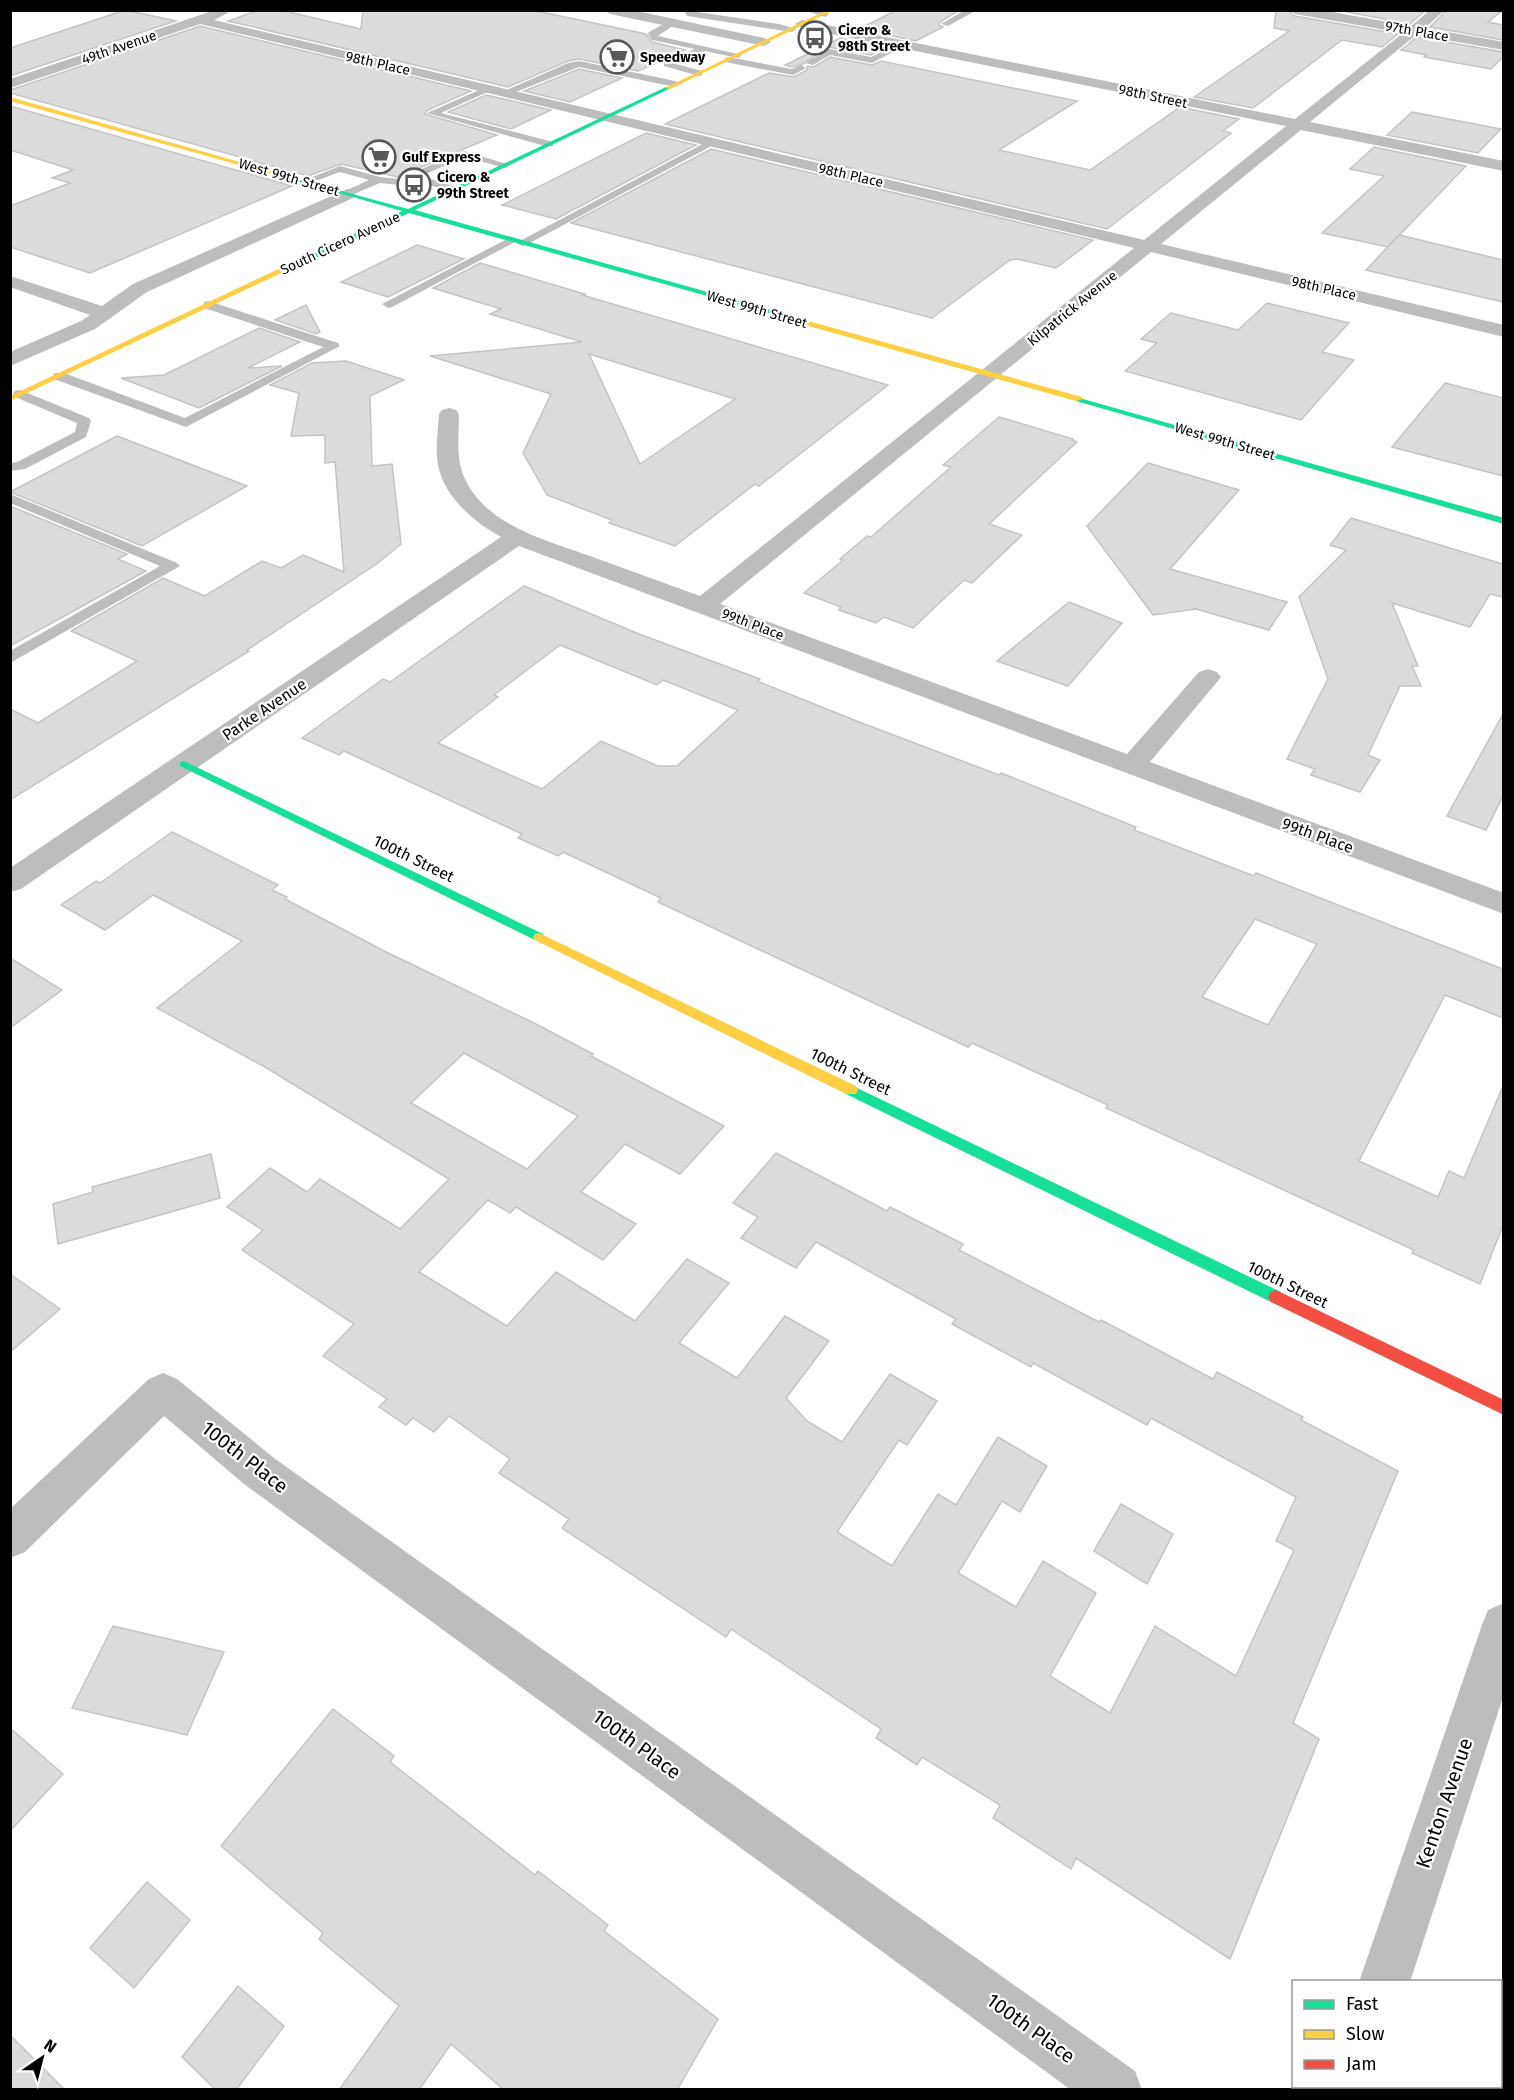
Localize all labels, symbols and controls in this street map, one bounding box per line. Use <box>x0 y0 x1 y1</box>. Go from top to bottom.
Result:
street label: 97th Place <box>1384 18 1450 45</box>
bus stop icon: Cicero & 98th Street <box>797 20 833 56</box>
place label: Cicero & 98th Street <box>838 22 911 55</box>
street label: 49th Avenue <box>80 27 159 68</box>
supermarket icon: Speedway <box>599 39 635 75</box>
street label: 98th Place <box>344 48 412 79</box>
place label: Speedway <box>640 49 706 66</box>
street label: 98th Street <box>1117 81 1190 112</box>
supermarket icon: Gulf Express <box>361 139 397 175</box>
place label: Gulf Express <box>402 149 481 166</box>
street label: West 99th Street <box>237 155 342 200</box>
street label: 98th Place <box>817 160 885 191</box>
bus stop icon: Cicero & 99th Street <box>396 167 432 203</box>
place label: Cicero & 99th Street <box>437 169 510 202</box>
street label: South Cicero Avenue <box>278 208 403 279</box>
street label: Kilpatrick Avenue <box>1024 267 1121 350</box>
street label: 98th Place <box>1290 273 1358 304</box>
street label: West 99th Street <box>705 287 810 332</box>
street label: West 99th Street <box>1173 419 1278 464</box>
street label: 99th Place <box>719 605 786 644</box>
street label: Parke Avenue <box>219 674 310 745</box>
street label: 99th Place <box>1279 814 1356 857</box>
street label: 100th Street <box>370 831 458 886</box>
street label: 100th Street <box>807 1044 895 1099</box>
street label: 100th Street <box>1244 1257 1332 1312</box>
street label: 100th Place <box>197 1416 293 1498</box>
street label: 100th Place <box>588 1704 686 1784</box>
street label: Kenton Avenue <box>1410 1735 1478 1871</box>
legend <box>1292 1980 1502 2088</box>
street label: 100th Place <box>982 1988 1080 2068</box>
text: Fast <box>1346 1993 1379 2015</box>
text: Slow <box>1346 2023 1385 2045</box>
north arrow <box>12 2028 72 2088</box>
text: N <box>41 2035 60 2057</box>
text: Jam <box>1346 2053 1377 2075</box>

